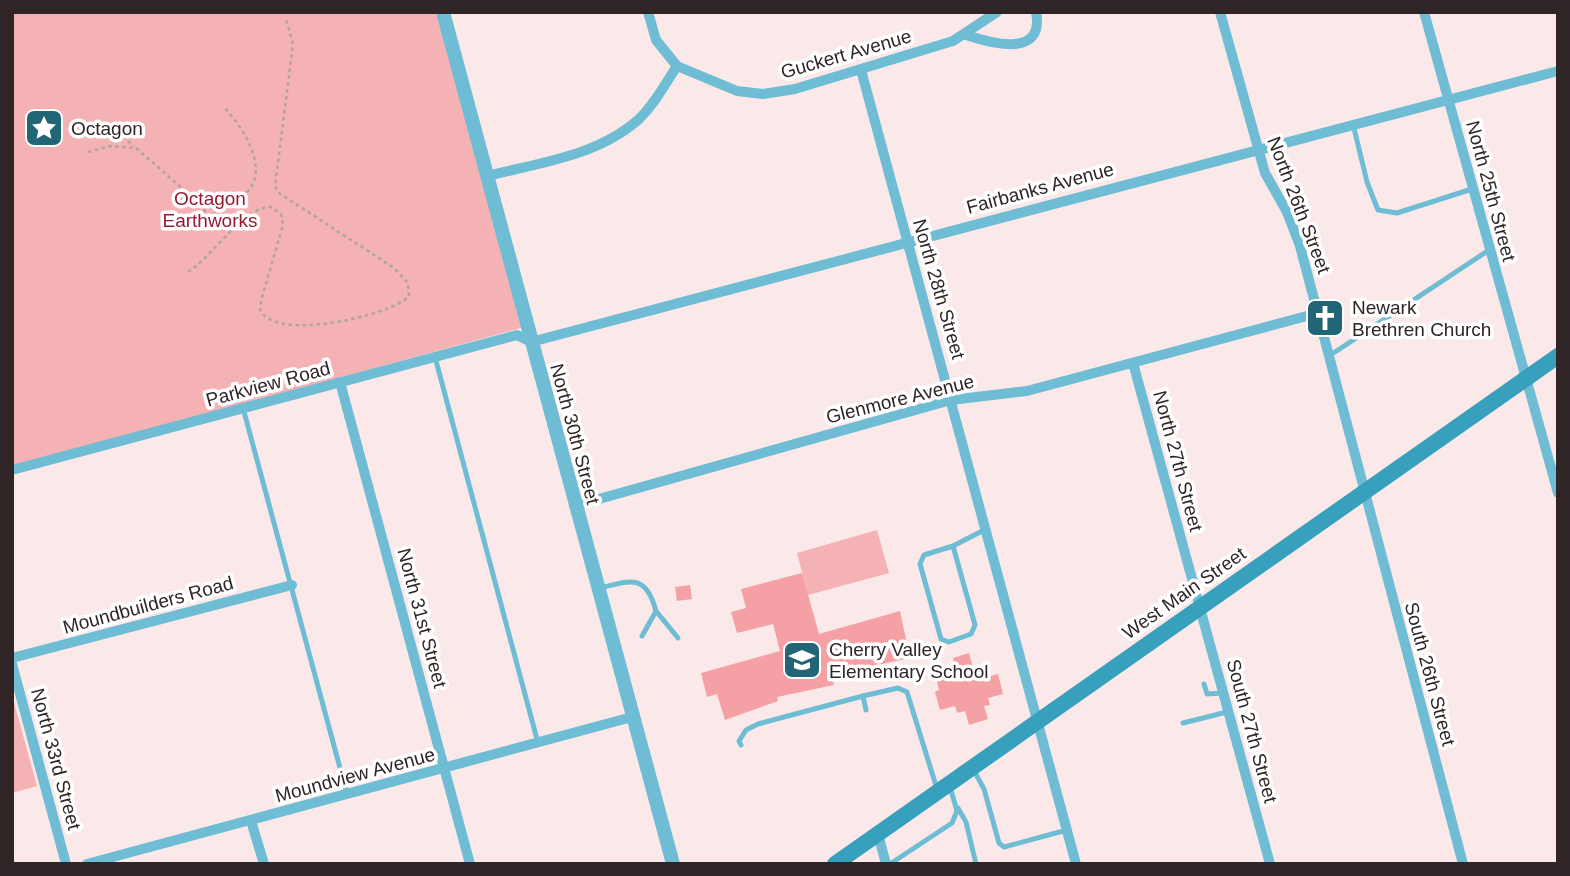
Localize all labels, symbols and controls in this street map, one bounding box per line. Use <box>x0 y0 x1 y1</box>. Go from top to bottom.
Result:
street label: Guckert Avenue <box>778 25 914 83</box>
place icon: Octagon <box>23 107 65 149</box>
place label: Octagon <box>71 118 143 139</box>
street label: North 25th Street <box>1462 118 1520 264</box>
street label: North 26th Street <box>1263 134 1335 277</box>
street label: Fairbanks Avenue <box>964 158 1116 218</box>
park label: Octagon Earthworks <box>162 188 258 231</box>
street label: North 28th Street <box>909 217 969 362</box>
church icon: Newark Brethren Church <box>1304 297 1346 339</box>
place label: Newark Brethren Church <box>1352 297 1491 340</box>
street label: Parkview Road <box>204 357 332 411</box>
street label: North 30th Street <box>546 361 604 507</box>
street label: Glenmore Avenue <box>824 370 976 428</box>
street label: North 27th Street <box>1149 388 1207 534</box>
street label: West Main Street <box>1118 542 1250 643</box>
street label: North 31st Street <box>393 546 451 691</box>
street label: Moundbuilders Road <box>61 572 235 638</box>
street label: South 26th Street <box>1401 600 1459 749</box>
school or university icon: Cherry Valley Elementary School <box>781 639 823 681</box>
place label: Cherry Valley Elementary School <box>829 639 988 682</box>
street label: South 27th Street <box>1223 657 1281 806</box>
street label: North 33rd Street <box>27 686 85 833</box>
street label: Moundview Avenue <box>273 744 437 806</box>

